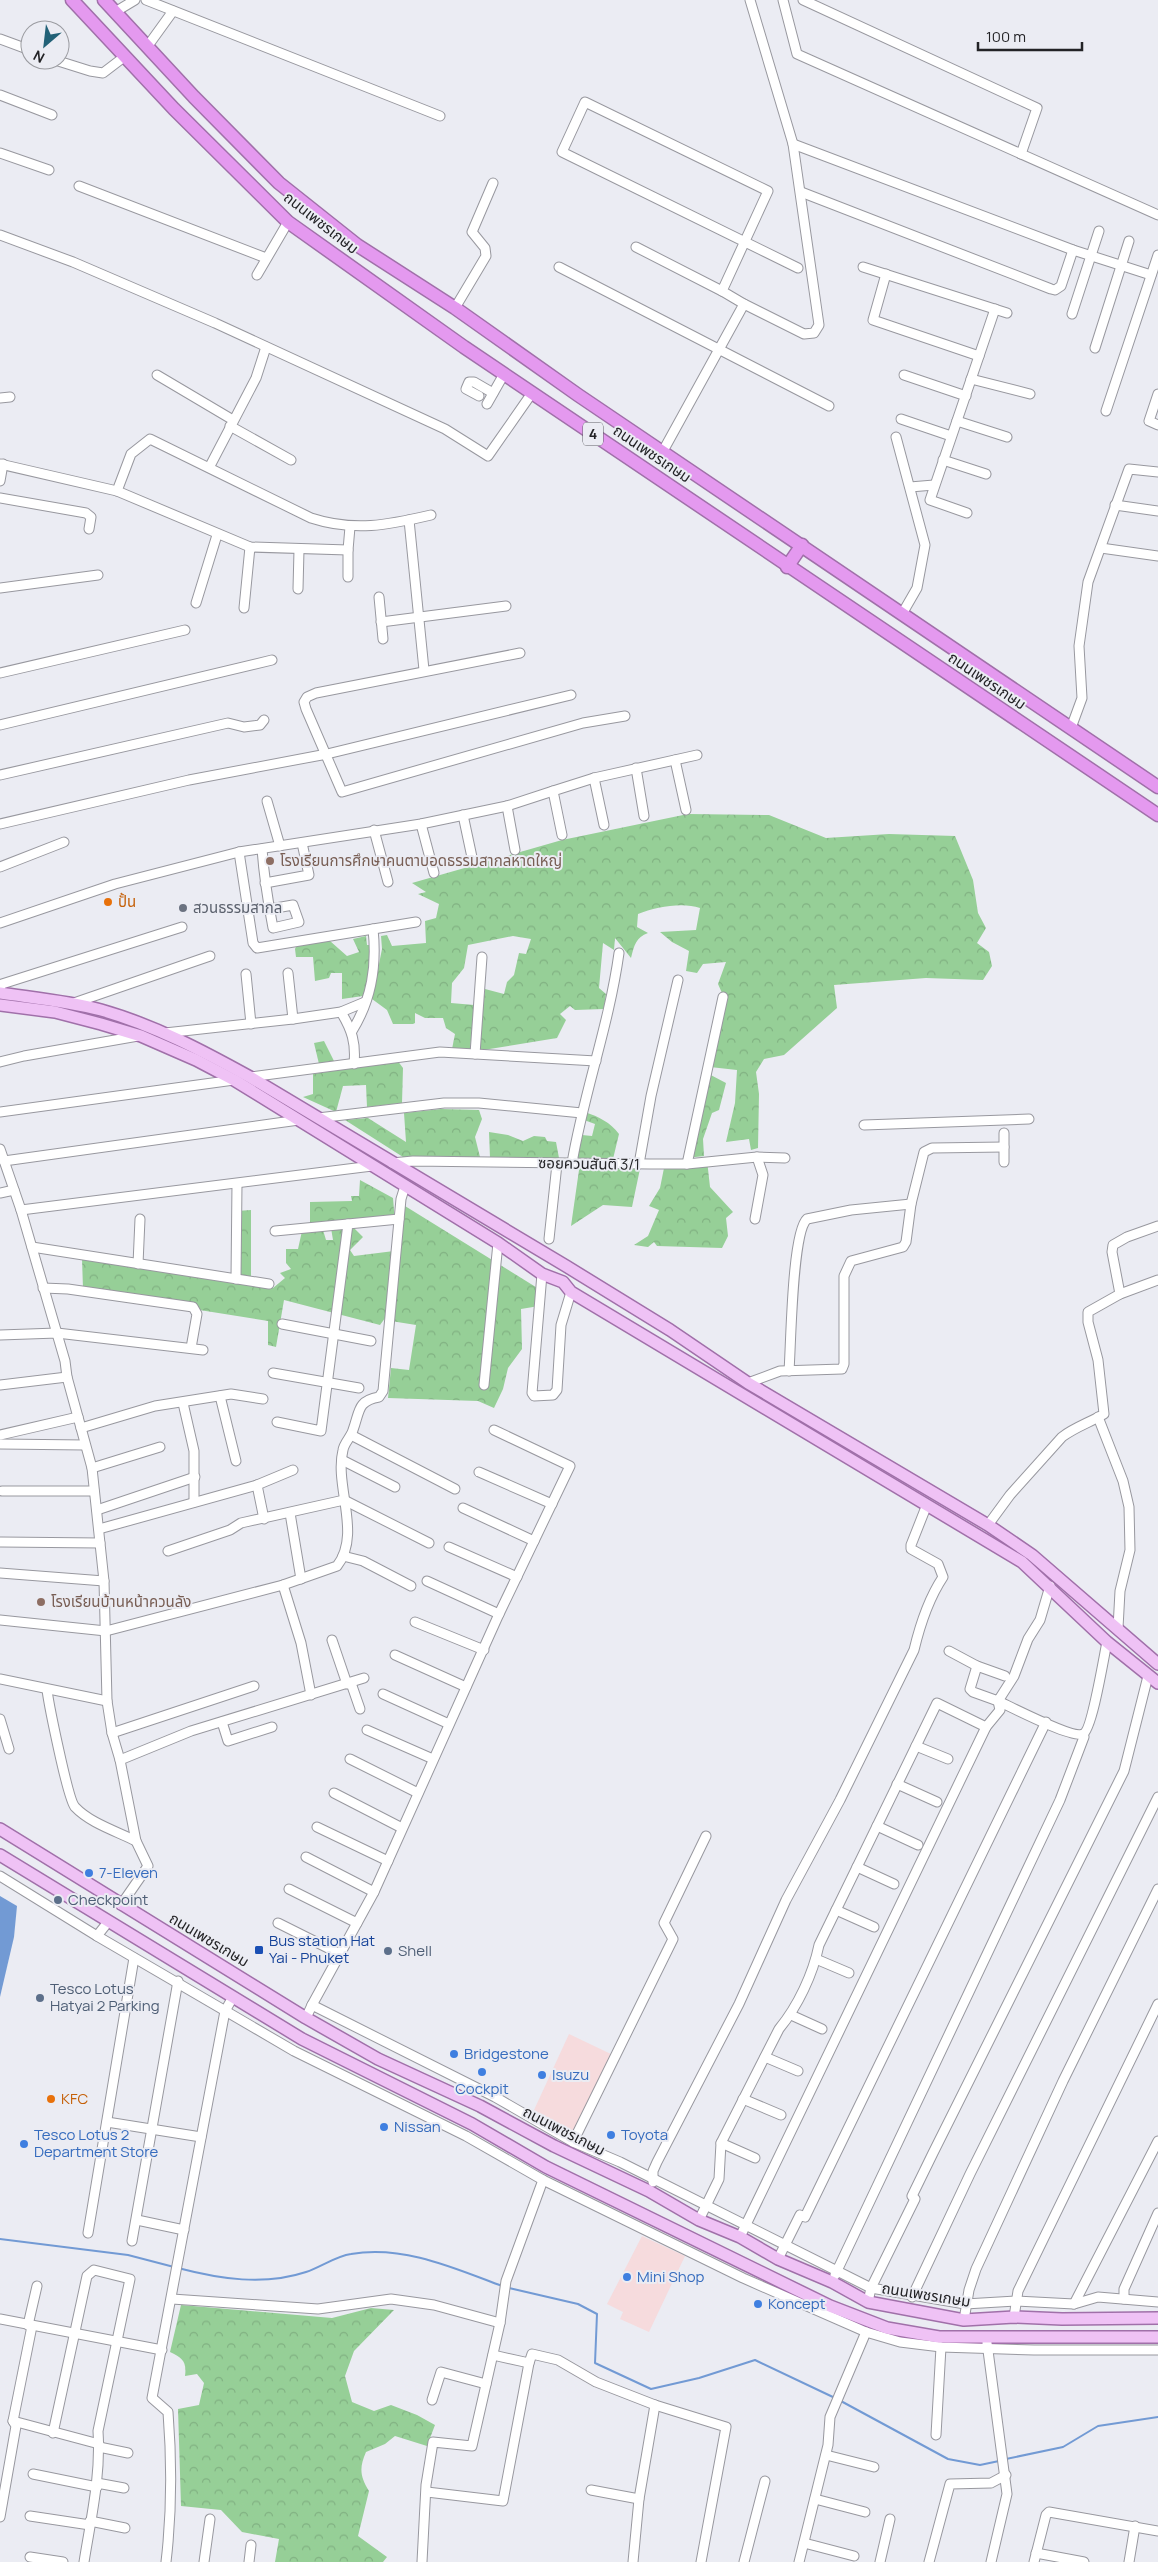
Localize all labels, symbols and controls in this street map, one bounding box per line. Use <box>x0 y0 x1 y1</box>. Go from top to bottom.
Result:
north arrow <box>20 20 70 70</box>
scale bar <box>978 20 1082 52</box>
text: 100 m <box>986 26 1026 47</box>
text: N <box>30 46 48 68</box>
street label: ถนนเพชรเกษม <box>279 187 363 259</box>
street label: ถนนเพชรเกษม <box>609 420 695 487</box>
road number: 4 <box>583 422 603 446</box>
street label: ถนนเพชรเกษม <box>944 647 1030 714</box>
place label: โรงเรียนการศึกษาคนตาบอดธรรมสากลหาดใหญ่ <box>280 850 562 871</box>
marker: โรงเรียนการศึกษาคนตาบอดธรรมสากลหาดใหญ่ <box>264 855 276 867</box>
place label: ปั้น <box>118 891 136 912</box>
marker: ปั้น <box>102 896 114 908</box>
place label: สวนธรรมสากล <box>193 897 282 918</box>
marker: สวนธรรมสากล <box>177 902 189 914</box>
street label: ซอยควนสันติ 3/1 <box>538 1152 640 1175</box>
place label: โรงเรียนบ้านหน้าควนลัง <box>51 1591 191 1612</box>
marker: โรงเรียนบ้านหน้าควนลัง <box>35 1596 47 1608</box>
place label: 7-Eleven <box>99 1862 158 1883</box>
marker: 7-Eleven <box>83 1867 95 1879</box>
place label: Checkpoint <box>68 1889 148 1910</box>
marker: Checkpoint <box>52 1894 64 1906</box>
street label: ถนนเพชรเกษม <box>165 1907 253 1972</box>
place label: Bus station Hat Yai - Phuket <box>269 1930 375 1968</box>
place label: Shell <box>398 1940 432 1961</box>
marker: Bus station Hat Yai - Phuket <box>253 1944 265 1956</box>
marker: Shell <box>382 1945 394 1957</box>
place label: Tesco Lotus Hatyai 2 Parking <box>50 1978 160 2016</box>
marker: Tesco Lotus Hatyai 2 Parking <box>34 1992 46 2004</box>
place label: Bridgestone <box>464 2043 549 2064</box>
marker: Bridgestone <box>448 2048 460 2060</box>
place label: Isuzu <box>552 2064 589 2085</box>
marker: Cockpit <box>476 2066 488 2078</box>
marker: Isuzu <box>536 2069 548 2081</box>
place label: Cockpit <box>455 2078 509 2099</box>
place label: KFC <box>61 2088 88 2109</box>
marker: KFC <box>45 2093 57 2105</box>
street label: ถนนเพชรเกษม <box>519 2101 609 2160</box>
place label: Nissan <box>394 2116 441 2137</box>
marker: Nissan <box>378 2121 390 2133</box>
place label: Tesco Lotus 2 Department Store <box>34 2124 158 2162</box>
place label: Toyota <box>621 2124 668 2145</box>
marker: Toyota <box>605 2129 617 2141</box>
marker: Tesco Lotus 2 Department Store <box>18 2138 30 2150</box>
place label: Mini Shop <box>637 2266 705 2287</box>
marker: Mini Shop <box>621 2271 633 2283</box>
street label: ถนนเพชรเกษม <box>880 2277 972 2312</box>
place label: Koncept <box>768 2293 826 2314</box>
marker: Koncept <box>752 2298 764 2310</box>

